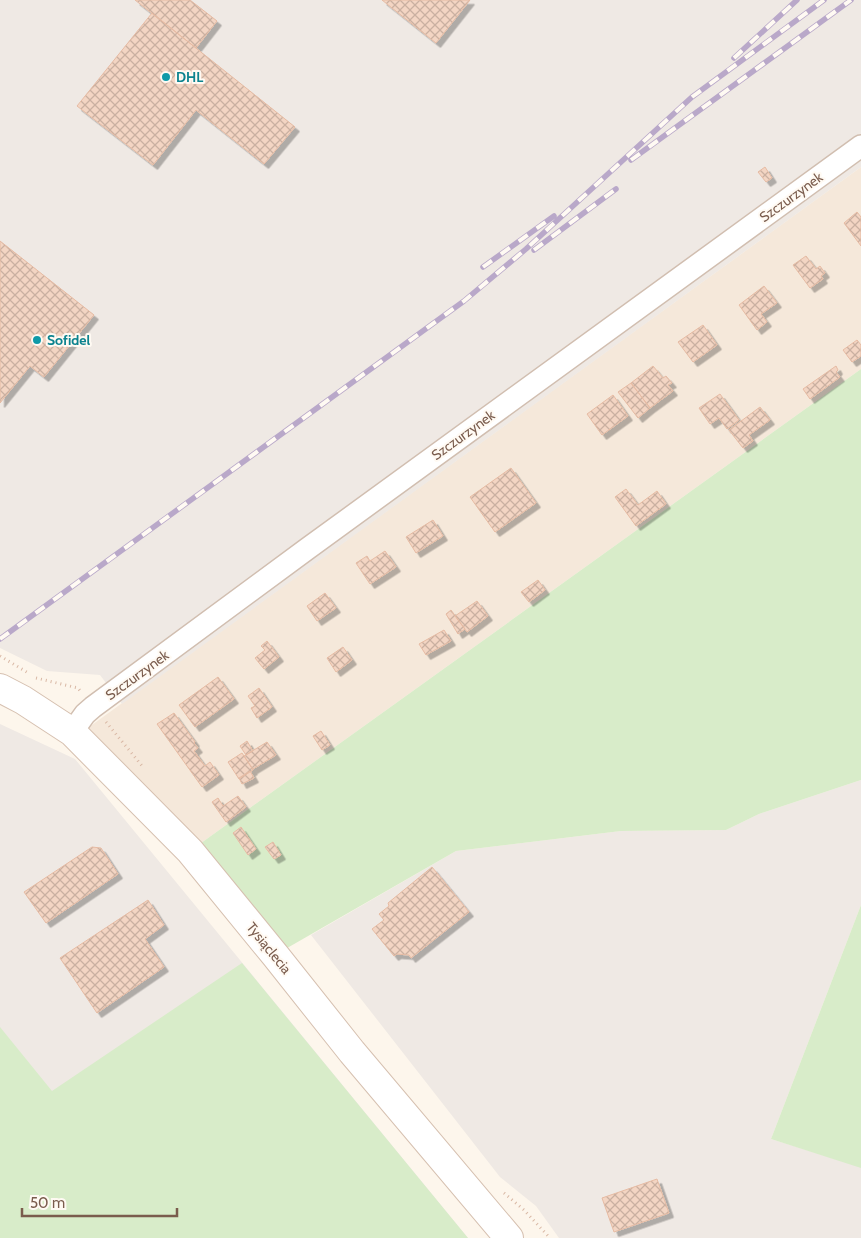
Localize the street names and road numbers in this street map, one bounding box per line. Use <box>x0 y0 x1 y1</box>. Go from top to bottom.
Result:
street label: Szczurzynek <box>756 168 827 226</box>
street label: Szczurzynek <box>428 406 499 464</box>
street label: Szczurzynek <box>102 646 173 704</box>
street label: Tysiąclecia <box>243 918 296 978</box>

